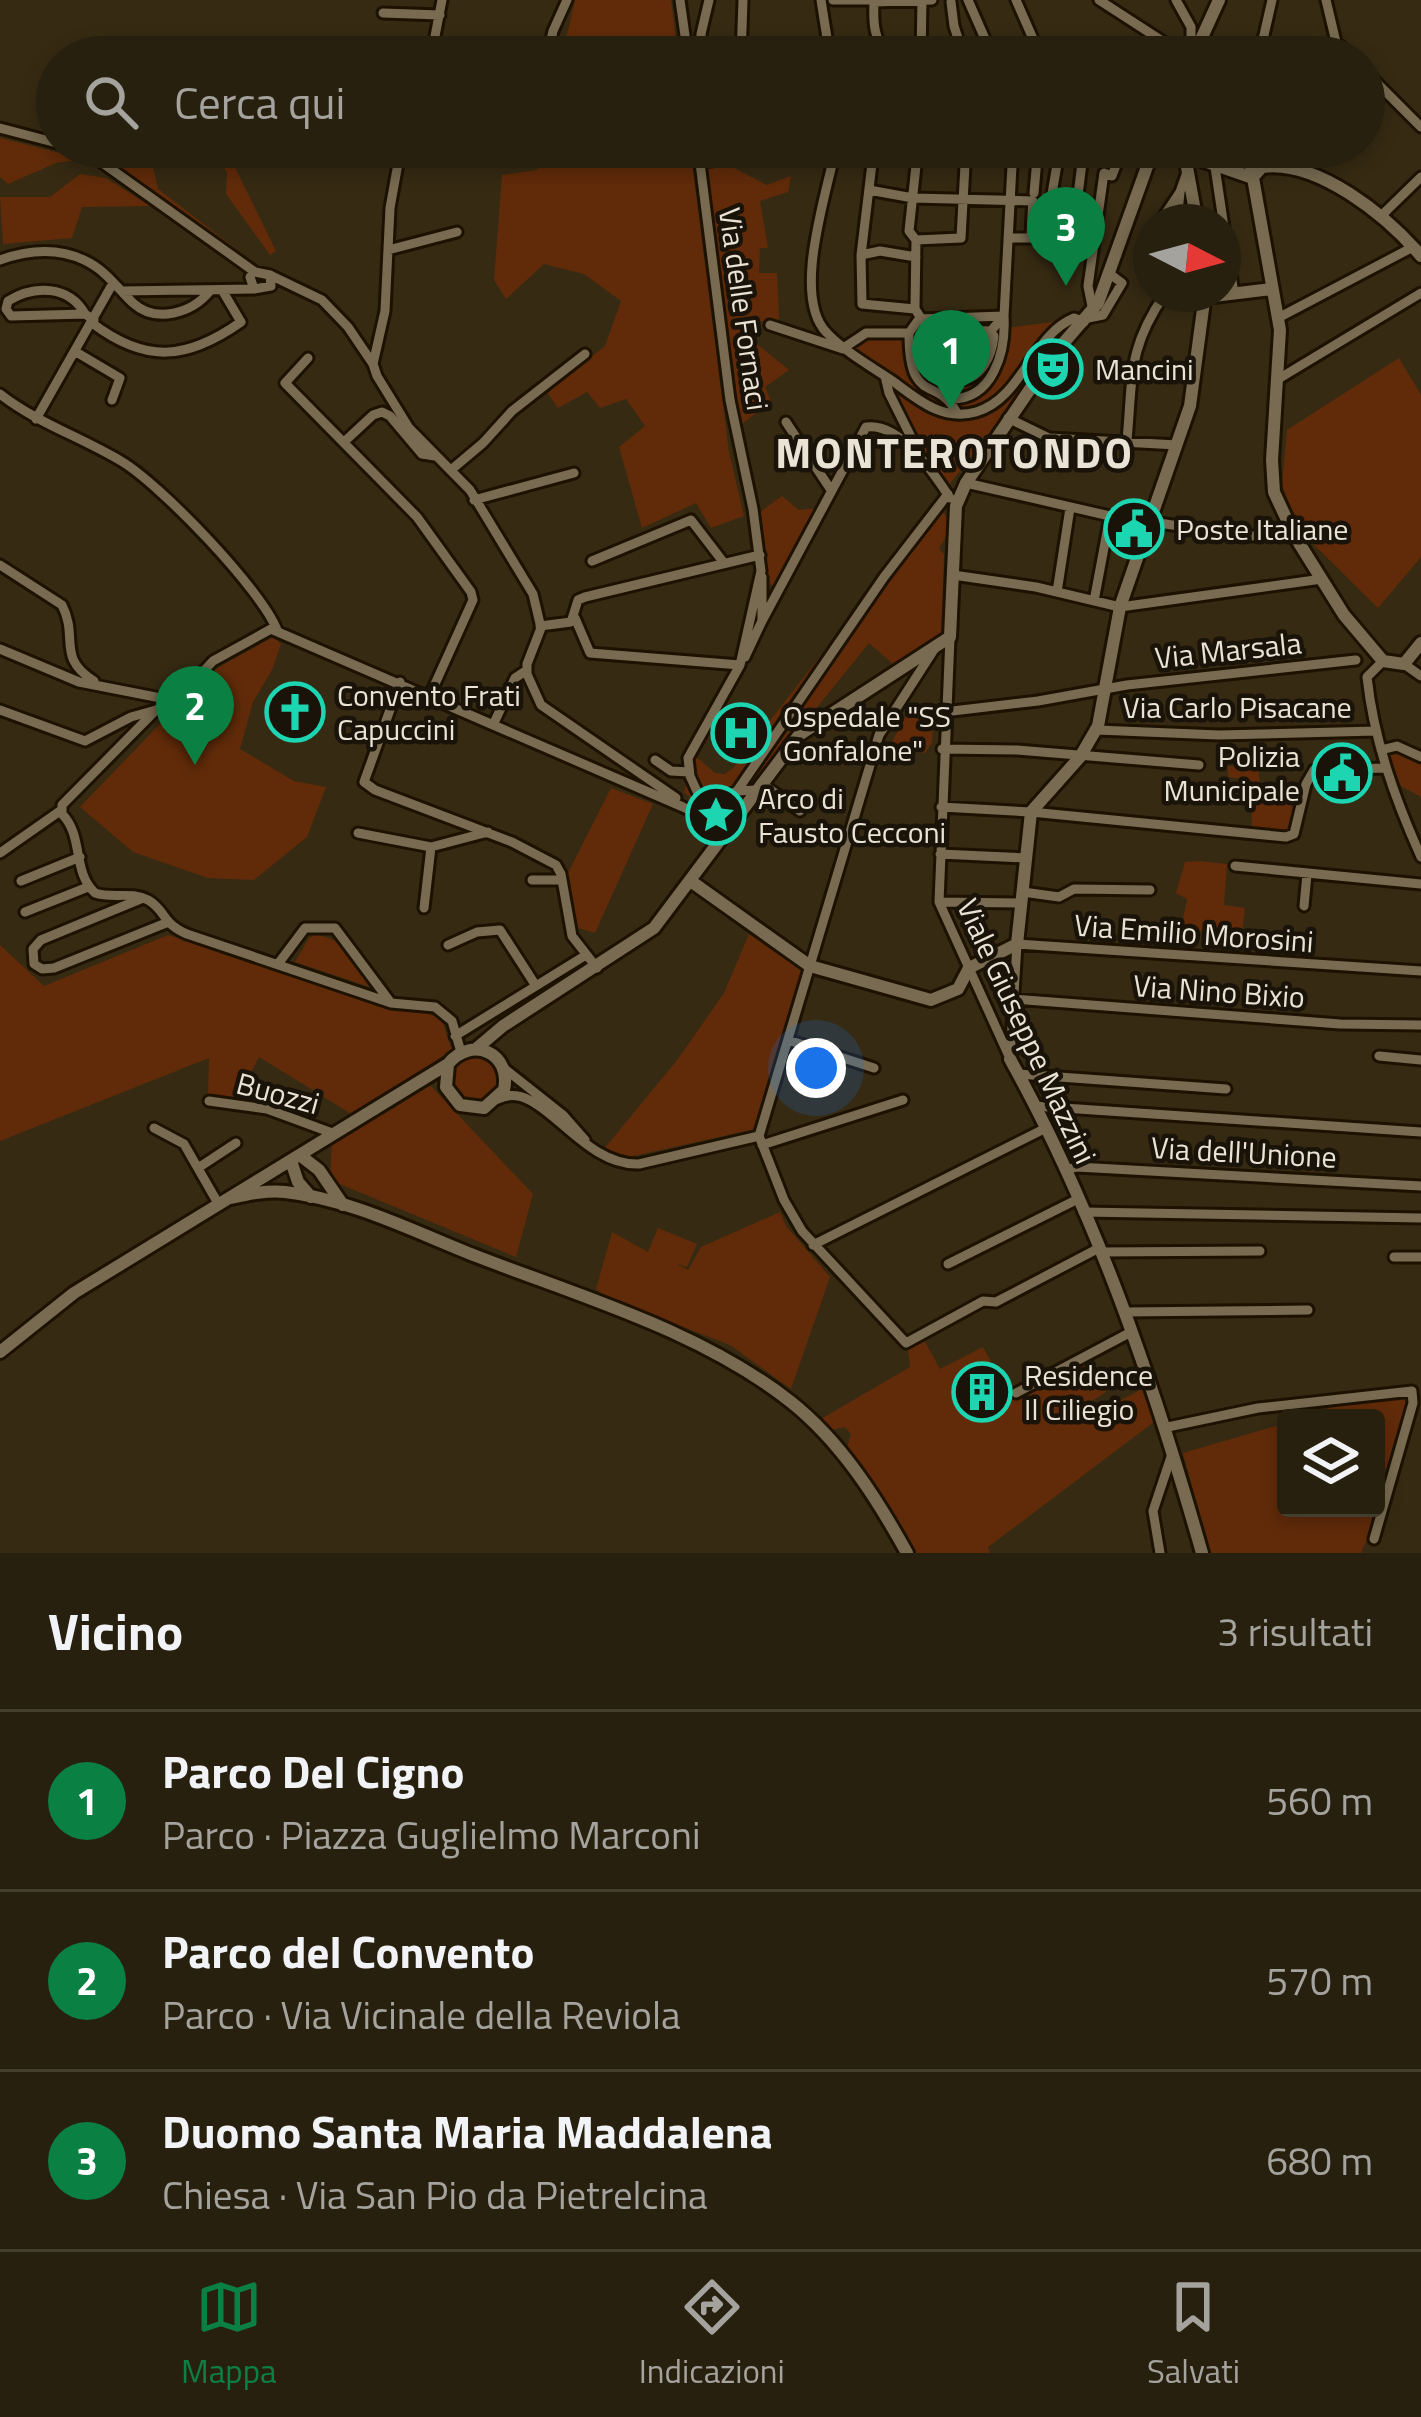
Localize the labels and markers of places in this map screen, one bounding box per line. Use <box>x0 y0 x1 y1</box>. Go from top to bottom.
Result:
pin: 3 <box>1027 187 1105 286</box>
pin: 1 <box>912 310 990 409</box>
theatre icon: Mancini <box>1022 338 1084 400</box>
place label: Mancini <box>1095 346 1194 392</box>
public building icon: Poste Italiane <box>1103 498 1165 560</box>
place label: Poste Italiane <box>1176 506 1348 552</box>
pin: 2 <box>156 666 234 765</box>
place label: Convento Frati Capuccini <box>337 672 521 752</box>
church icon: Convento Frati Capuccini <box>264 681 326 743</box>
place label: Ospedale "SS Gonfalone" <box>783 693 951 773</box>
hospital icon: Ospedale "SS Gonfalone" <box>710 702 772 764</box>
place label: Polizia Municipale <box>1164 733 1300 813</box>
public building icon: Polizia Municipale <box>1311 742 1373 804</box>
place label: Arco di Fausto Cecconi <box>758 775 946 855</box>
place icon: Arco di Fausto Cecconi <box>685 784 747 846</box>
place label: Residence Il Ciliegio <box>1024 1352 1153 1432</box>
building icon: Residence Il Ciliegio <box>951 1361 1013 1423</box>

